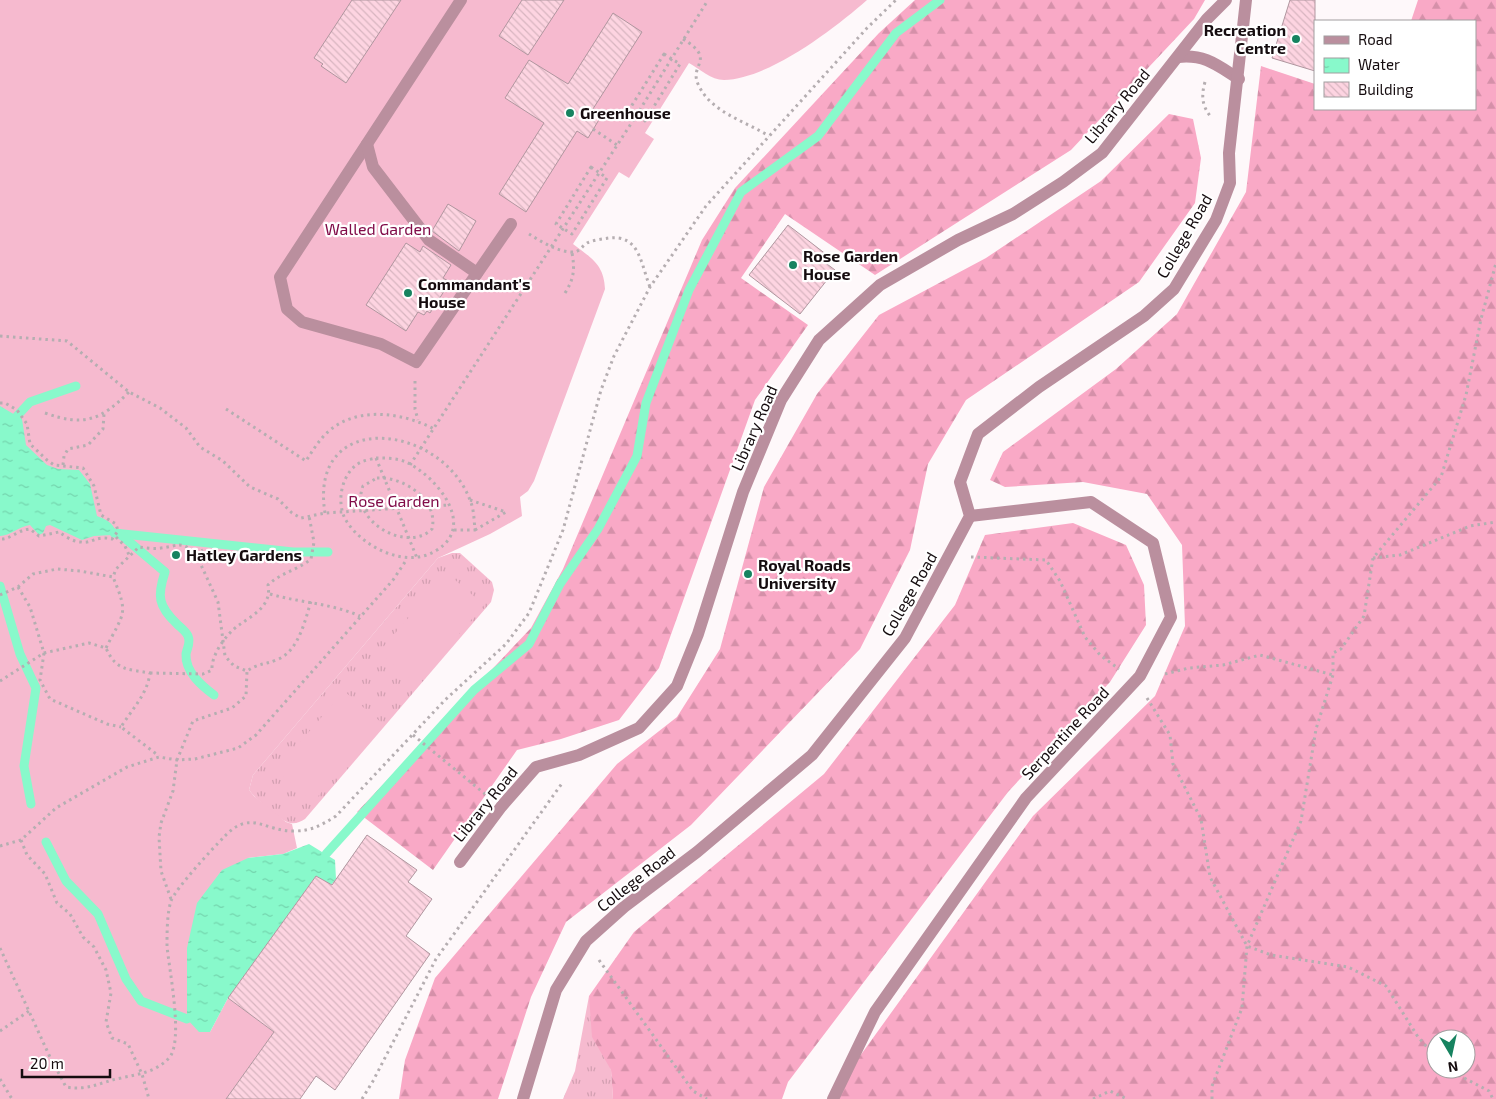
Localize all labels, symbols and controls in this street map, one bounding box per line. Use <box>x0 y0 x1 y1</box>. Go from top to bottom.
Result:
place label: Recreation Centre <box>1204 20 1286 57</box>
legend <box>1314 20 1476 110</box>
text: Road <box>1358 30 1393 48</box>
marker: Recreation Centre <box>1290 33 1302 45</box>
text: Water <box>1358 55 1400 73</box>
street label: Library Road <box>1080 65 1153 147</box>
text: Building <box>1358 80 1414 98</box>
place label: Greenhouse <box>580 103 671 122</box>
marker: Greenhouse <box>564 107 576 119</box>
street label: College Road <box>1152 190 1215 281</box>
park label: Walled Garden <box>325 219 431 238</box>
place label: Rose Garden House <box>803 246 898 283</box>
marker: Rose Garden House <box>787 259 799 271</box>
place label: Commandant's House <box>418 274 531 311</box>
marker: Commandant's House <box>402 287 414 299</box>
street label: Library Road <box>726 382 781 473</box>
park label: Rose Garden <box>348 491 440 510</box>
place label: Hatley Gardens <box>186 545 302 565</box>
street label: College Road <box>877 548 940 639</box>
marker: Hatley Gardens <box>170 549 182 561</box>
place label: Royal Roads University <box>758 555 851 593</box>
marker: Royal Roads University <box>742 568 754 580</box>
street label: Serpentine Road <box>1017 682 1112 783</box>
street label: Library Road <box>448 762 521 845</box>
street label: College Road <box>593 842 679 915</box>
north arrow <box>1426 1029 1476 1079</box>
scale bar <box>22 1046 110 1078</box>
text: 20 m <box>30 1054 64 1072</box>
text: N <box>1447 1058 1459 1077</box>

